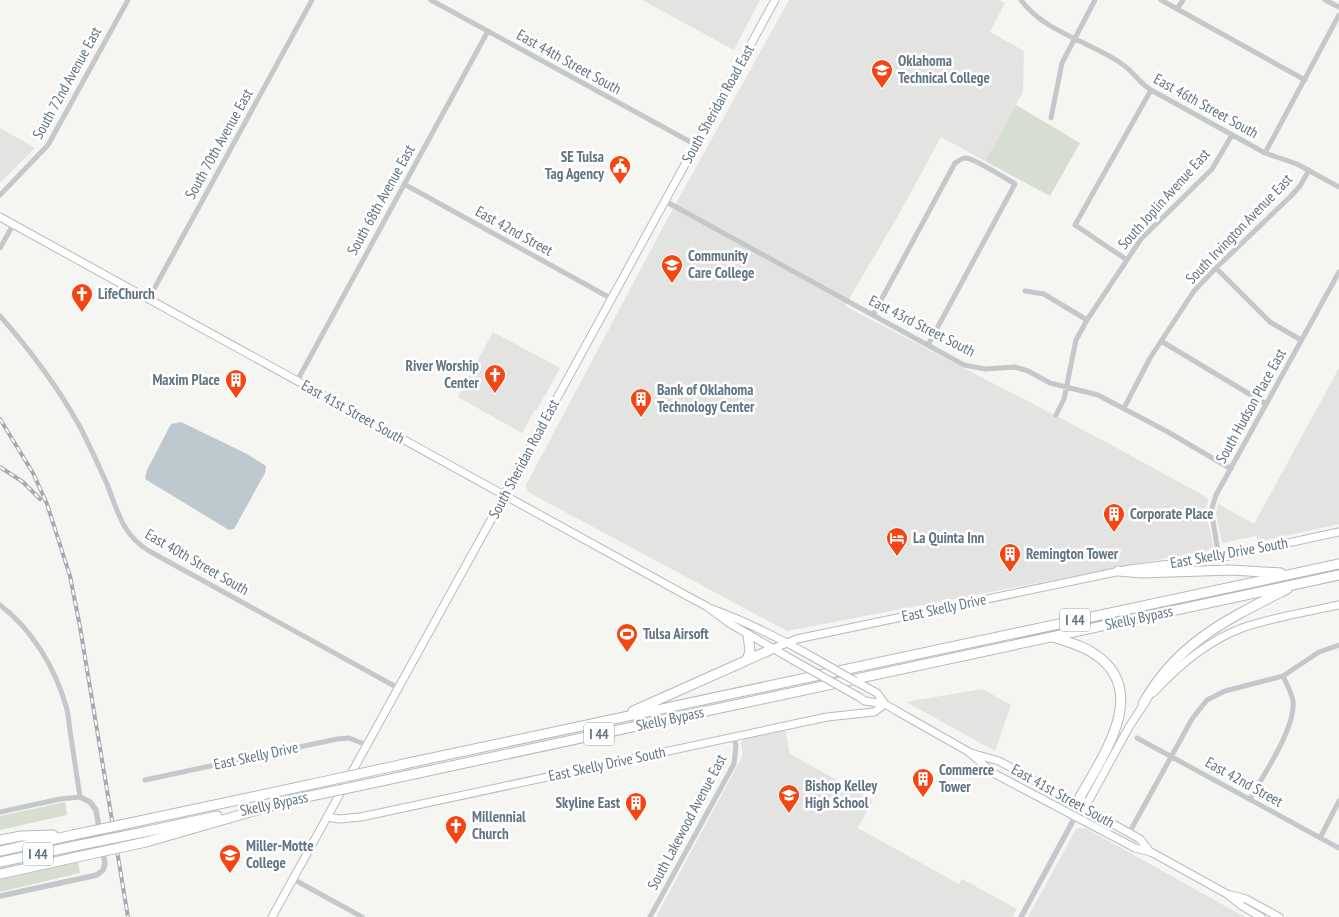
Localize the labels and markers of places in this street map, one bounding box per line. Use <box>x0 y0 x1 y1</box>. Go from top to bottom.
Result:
place label: Oklahoma Technical College <box>898 51 990 87</box>
school or university icon: Oklahoma Technical College <box>870 58 894 89</box>
place label: SE Tulsa Tag Agency <box>545 147 605 183</box>
public building icon: SE Tulsa Tag Agency <box>608 154 632 185</box>
place label: Community Care College <box>688 246 755 282</box>
school or university icon: Community Care College <box>660 253 684 284</box>
church icon: LifeChurch <box>70 282 94 313</box>
place label: LifeChurch <box>98 284 155 303</box>
place label: River Worship Center <box>405 356 480 392</box>
church icon: River Worship Center <box>483 363 507 394</box>
building icon: Maxim Place <box>224 368 248 399</box>
place label: Maxim Place <box>152 370 220 389</box>
place label: Bank of Oklahoma Technology Center <box>657 380 755 416</box>
building icon: Bank of Oklahoma Technology Center <box>629 387 653 418</box>
building icon: Corporate Place <box>1102 502 1126 533</box>
place label: Corporate Place <box>1130 504 1214 523</box>
hotel icon: La Quinta Inn <box>885 526 909 557</box>
place label: La Quinta Inn <box>913 528 984 547</box>
building icon: Remington Tower <box>998 542 1022 573</box>
place label: Remington Tower <box>1026 544 1119 563</box>
sports icon: Tulsa Airsoft <box>615 622 639 653</box>
place label: Tulsa Airsoft <box>643 624 709 643</box>
place label: Commerce Tower <box>939 760 994 796</box>
building icon: Commerce Tower <box>911 767 935 798</box>
place label: Bishop Kelley High School <box>805 776 878 812</box>
school or university icon: Bishop Kelley High School <box>777 783 801 814</box>
building icon: Skyline East <box>624 791 648 822</box>
place label: Skyline East <box>555 793 621 812</box>
place label: Millennial Church <box>472 807 526 843</box>
church icon: Millennial Church <box>444 814 468 845</box>
place label: Miller-Motte College <box>246 836 314 872</box>
school or university icon: Miller-Motte College <box>218 843 242 874</box>

